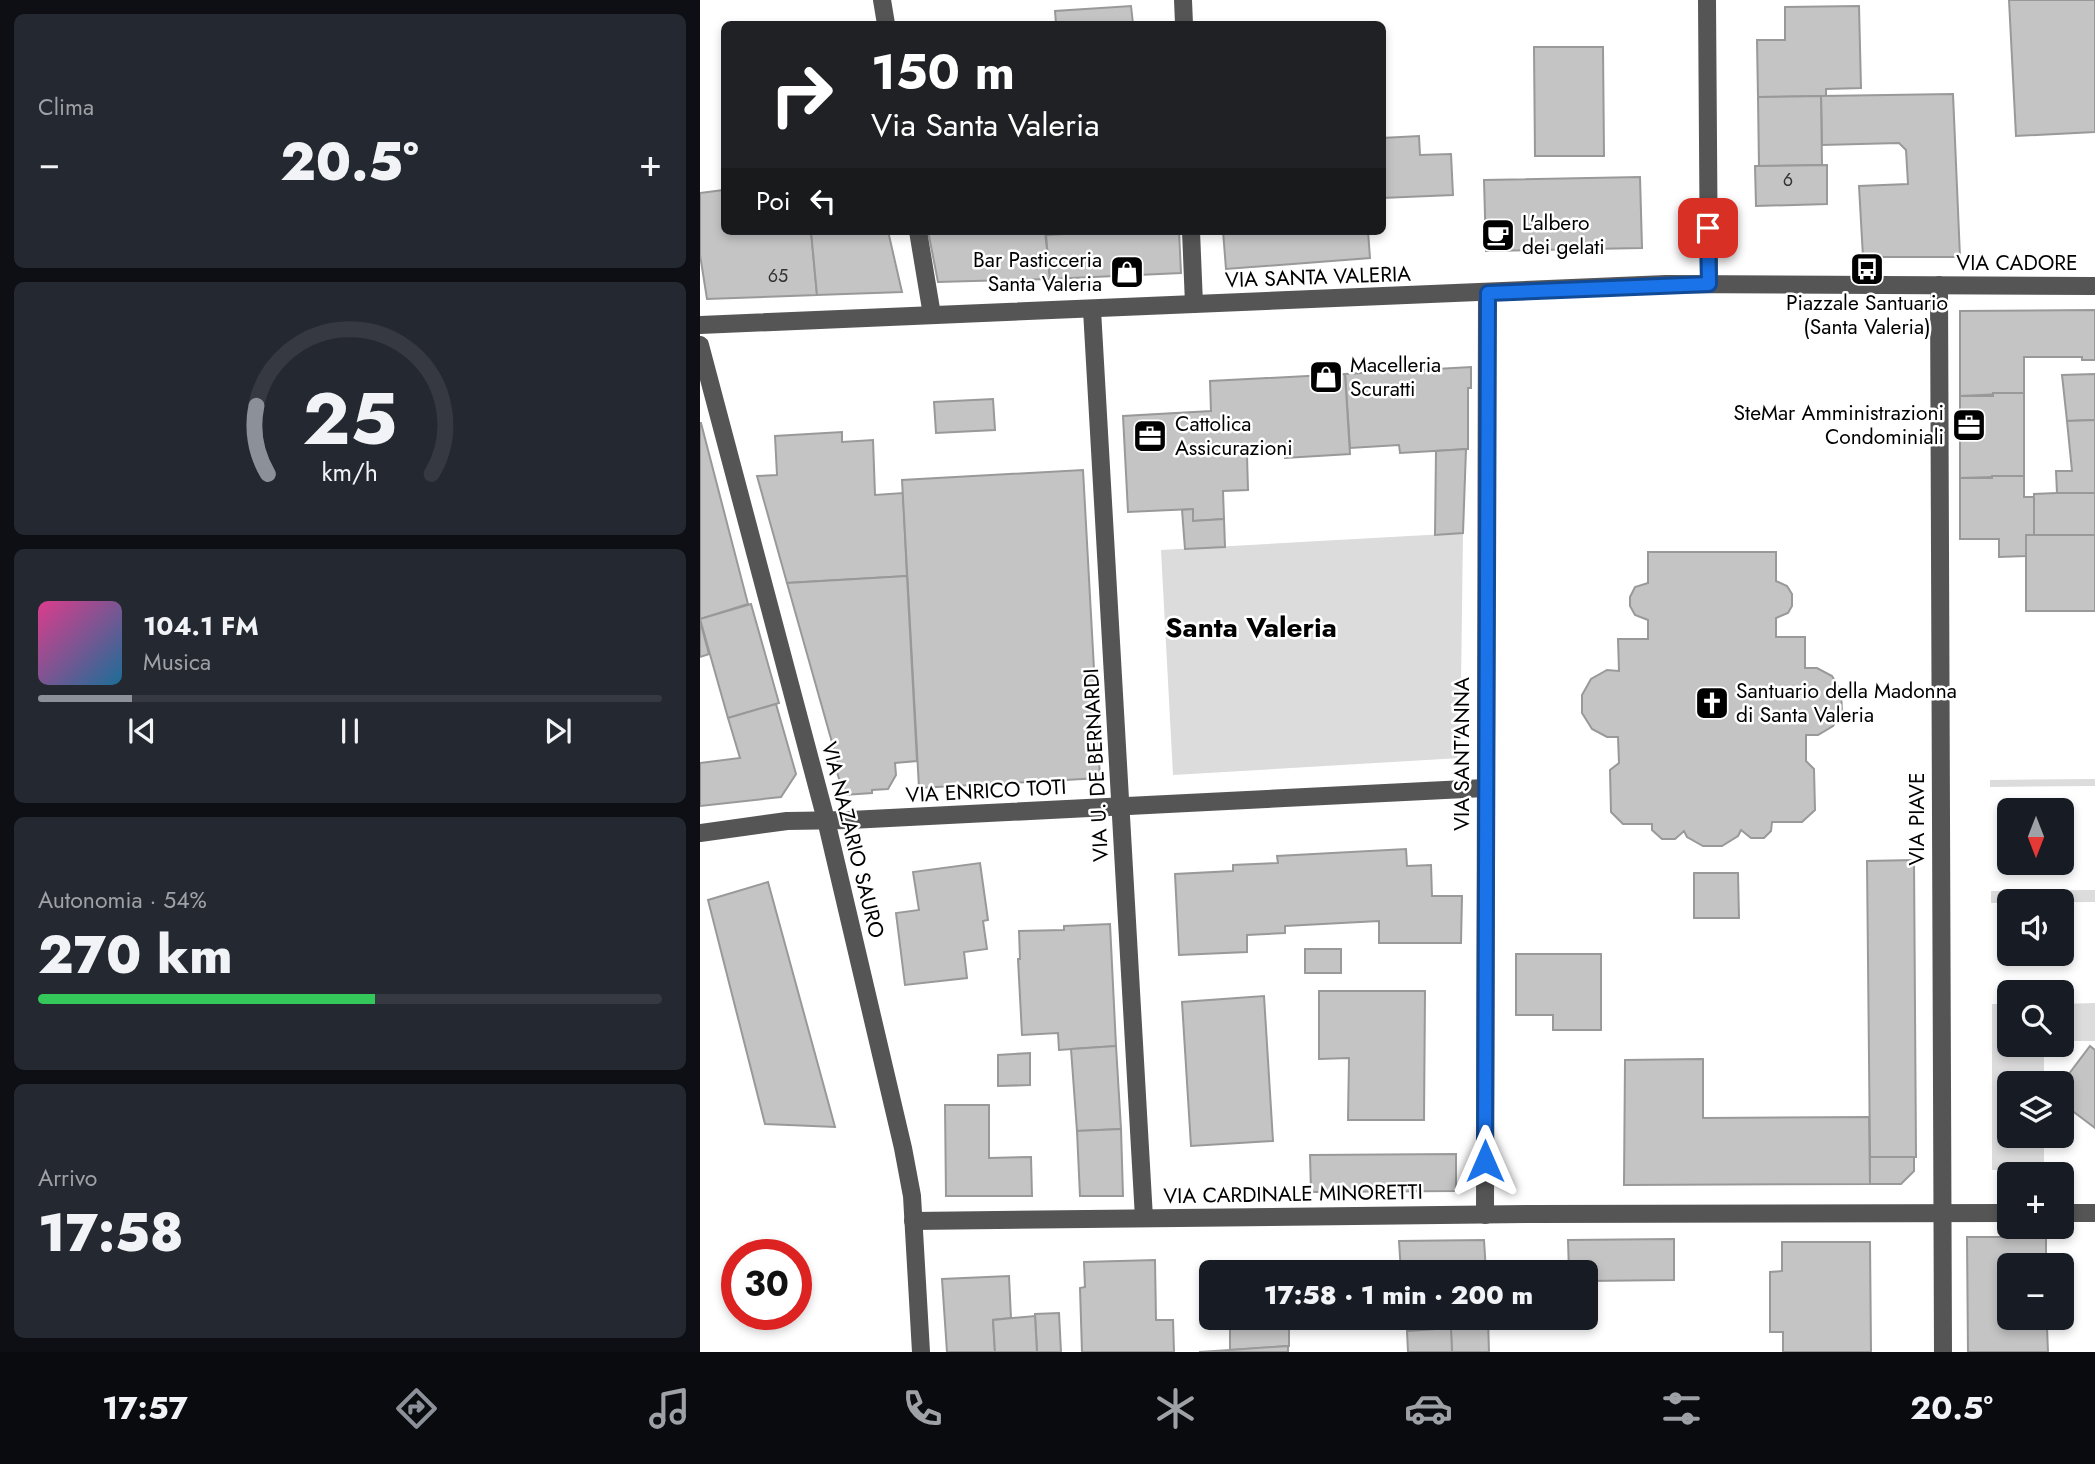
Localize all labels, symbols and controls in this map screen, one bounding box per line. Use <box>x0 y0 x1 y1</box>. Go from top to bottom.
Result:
text: 150 m <box>871 37 1015 107</box>
icon: right <box>756 49 847 140</box>
text: Clima <box>38 90 94 124</box>
text: Via Santa Valeria <box>871 102 1100 148</box>
text: 20.5° <box>280 124 419 200</box>
text: − <box>38 135 60 190</box>
text: + <box>639 135 662 190</box>
house number: 6 <box>1783 167 1793 193</box>
text: Poi <box>756 182 790 220</box>
icon: left <box>804 182 842 220</box>
pin <box>1678 198 1738 258</box>
place label: L'albero dei gelati <box>1522 208 1605 262</box>
icon: arrive <box>1689 209 1727 247</box>
cafe icon: L'albero dei gelati <box>1479 216 1517 254</box>
place label: Bar Pasticceria Santa Valeria <box>973 245 1102 299</box>
street label: VIA CADORE <box>1956 248 2078 278</box>
bus stop icon: Piazzale Santuario (Santa Valeria) <box>1848 250 1886 288</box>
shop icon: Bar Pasticceria Santa Valeria <box>1108 253 1146 291</box>
street label: VIA SANTA VALERIA <box>1225 259 1412 295</box>
house number: 65 <box>768 263 788 289</box>
place label: Piazzale Santuario (Santa Valeria) <box>1786 288 1948 342</box>
place label: Macelleria Scuratti <box>1350 350 1441 404</box>
shop icon: Macelleria Scuratti <box>1307 358 1345 396</box>
text: 25 <box>303 367 397 472</box>
place label: SteMar Amministrazioni Condominiali <box>1734 398 1944 452</box>
office icon: SteMar Amministrazioni Condominiali <box>1950 406 1988 444</box>
place label: Cattolica Assicurazioni <box>1175 409 1293 463</box>
office icon: Cattolica Assicurazioni <box>1131 417 1169 455</box>
text: km/h <box>322 454 378 490</box>
text: 104.1 FM <box>143 607 259 645</box>
district label: Santa Valeria <box>1165 607 1337 648</box>
text: Musica <box>143 645 211 679</box>
street label: VIA U. DE BERNARDI <box>1076 668 1116 862</box>
place label: Santuario della Madonna di Santa Valeria <box>1736 676 1957 730</box>
street label: VIA SANT'ANNA <box>1447 677 1477 831</box>
church icon: Santuario della Madonna di Santa Valeria <box>1693 684 1731 722</box>
icon: previous <box>123 712 161 750</box>
icon: pause <box>331 712 369 750</box>
icon: next <box>539 712 577 750</box>
street label: VIA NAZARIO SAURO <box>814 739 892 941</box>
street label: VIA ENRICO TOTI <box>905 772 1067 810</box>
street label: VIA PIAVE <box>1902 773 1932 866</box>
north arrow <box>1997 798 2074 875</box>
map controls <box>1997 798 2074 1330</box>
text: Autonomia · 54% <box>38 883 207 917</box>
button: sound <box>1997 889 2074 966</box>
text: 270 km <box>38 917 232 993</box>
button: search <box>1997 980 2074 1057</box>
button: layers <box>1997 1071 2074 1148</box>
position arrow <box>1448 1124 1522 1198</box>
text: Arrivo <box>38 1161 97 1195</box>
button: + <box>1997 1162 2074 1239</box>
street label: VIA CARDINALE MINORETTI <box>1163 1177 1423 1211</box>
text: 17:58 <box>38 1195 184 1271</box>
speed limit sign: 30 <box>721 1239 812 1330</box>
button: − <box>1997 1253 2074 1330</box>
text: 17:58 · 1 min · 200 m <box>1264 1276 1533 1314</box>
icon: directions <box>392 1384 441 1433</box>
icon: music <box>645 1384 694 1433</box>
icon: phone <box>898 1384 947 1433</box>
icon: climate <box>1151 1384 1200 1433</box>
icon: car <box>1404 1384 1453 1433</box>
icon: filters <box>1657 1384 1706 1433</box>
text: 17:57 <box>102 1385 188 1431</box>
text: 20.5° <box>1910 1385 1993 1431</box>

